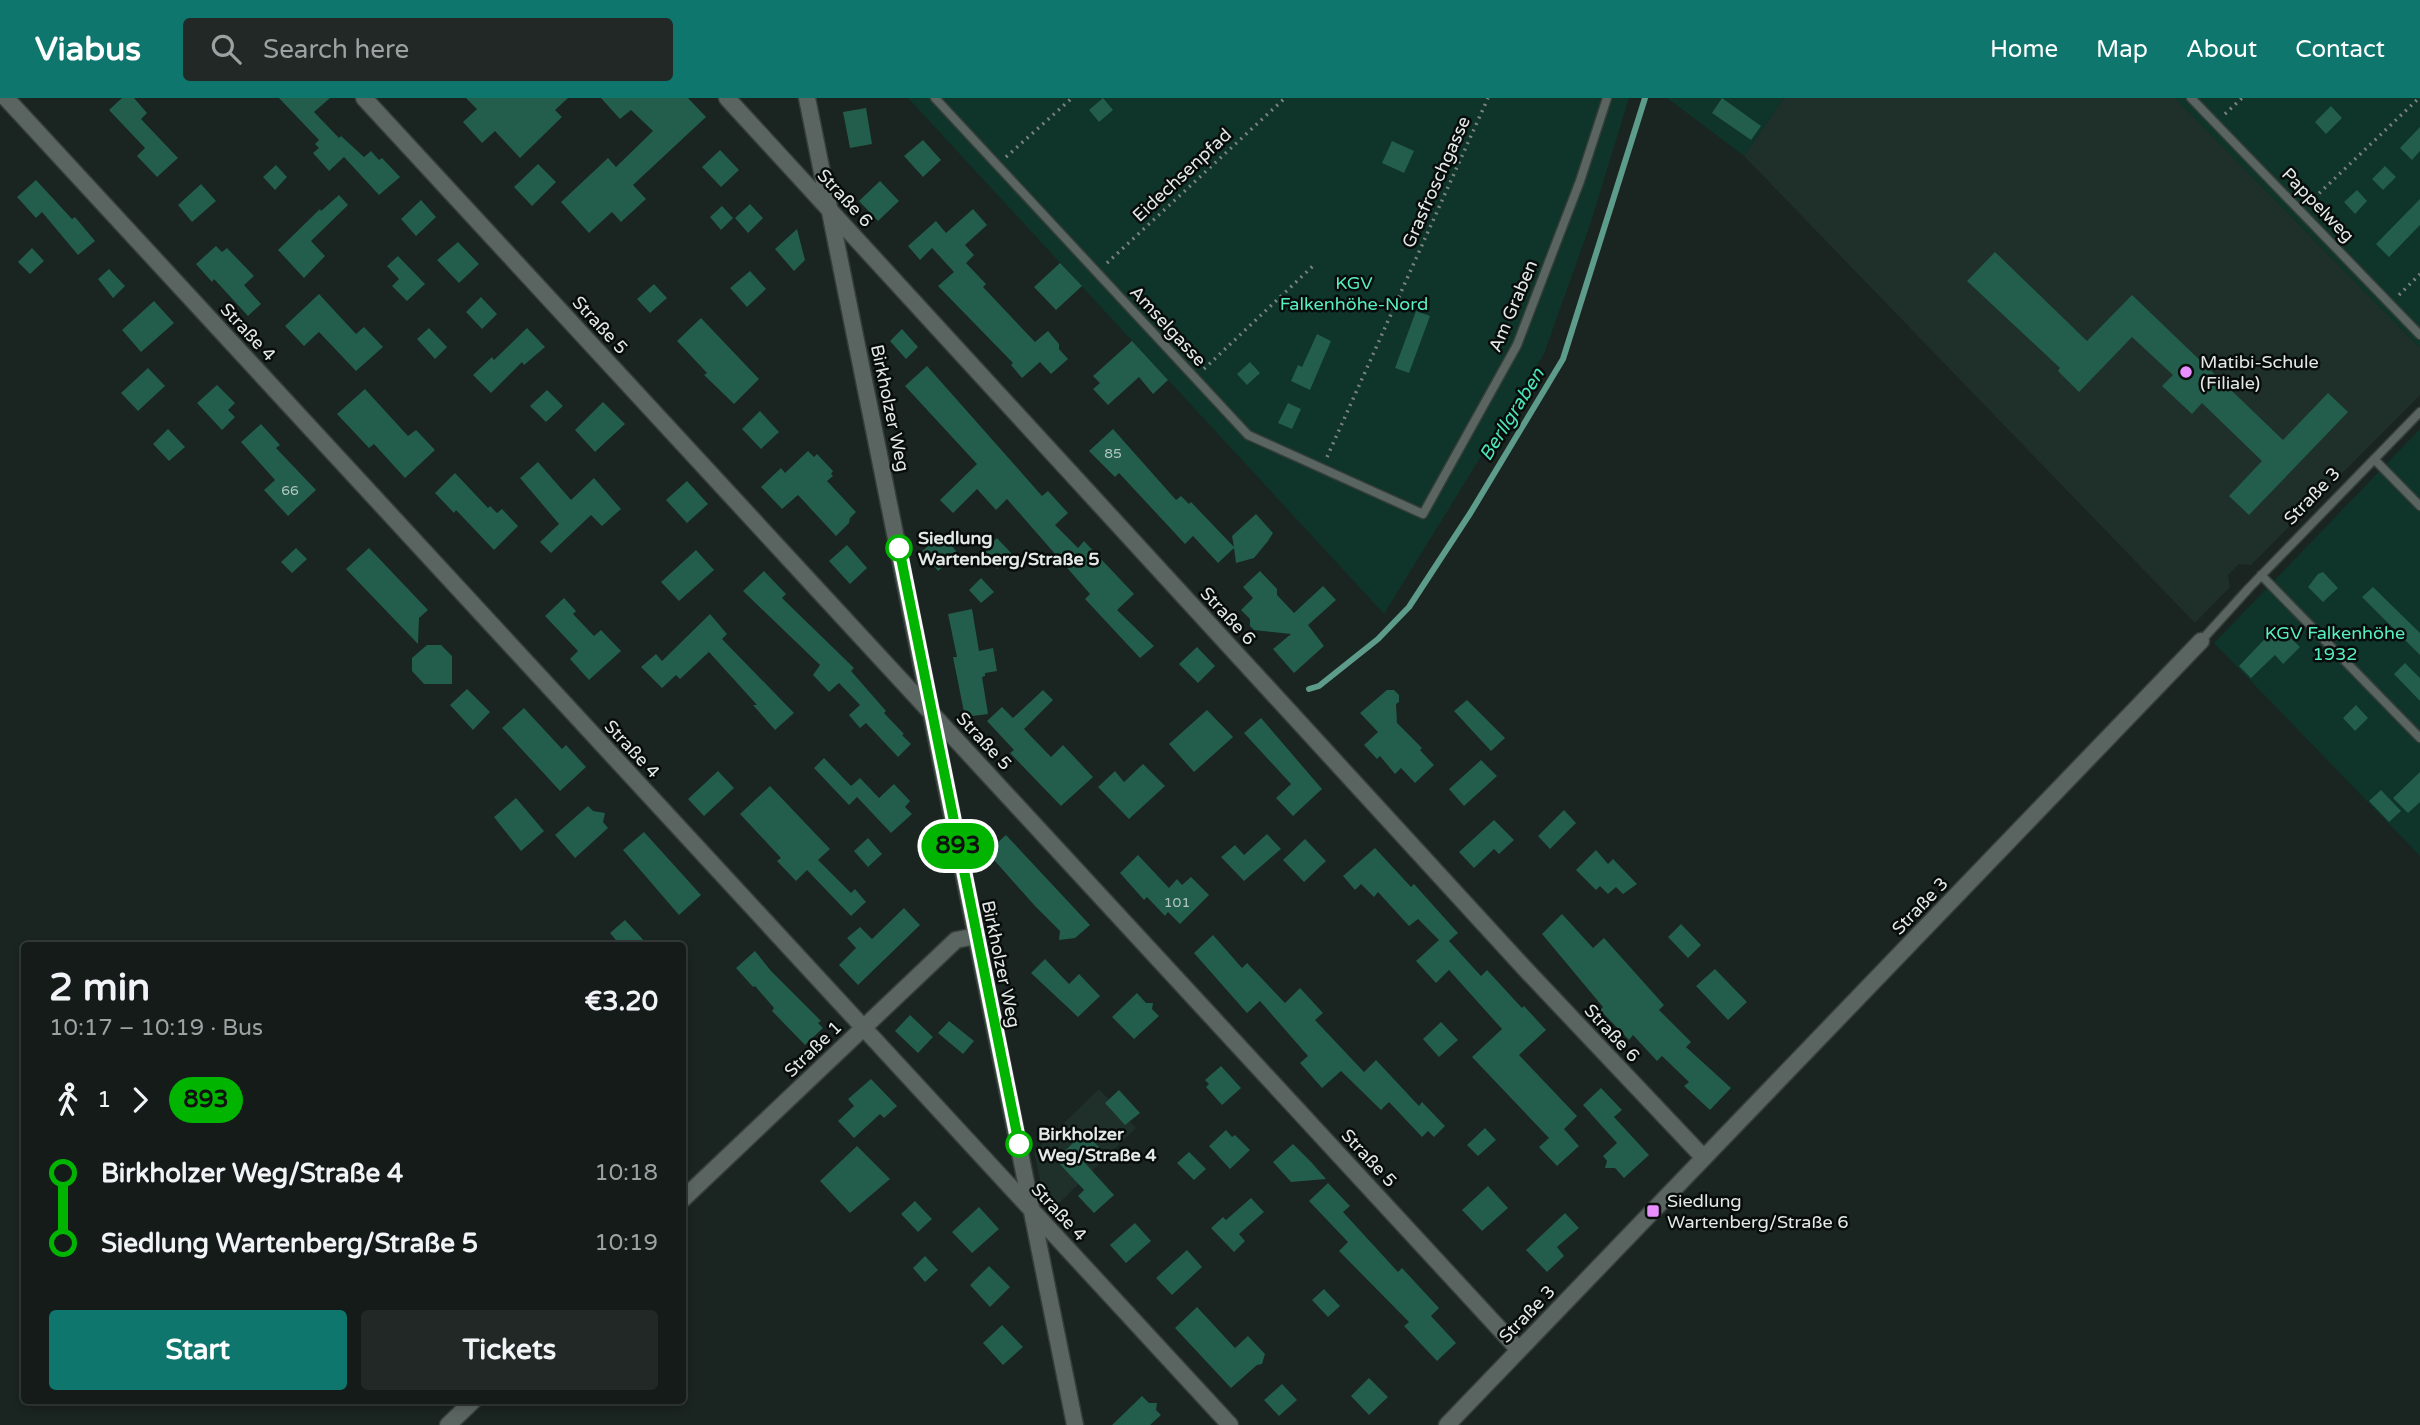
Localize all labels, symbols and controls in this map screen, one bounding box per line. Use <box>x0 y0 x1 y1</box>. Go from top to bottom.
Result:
search box <box>183 18 673 81</box>
text: Viabus <box>35 30 141 69</box>
icon: search <box>207 30 245 68</box>
text: Search here <box>263 34 409 65</box>
text: Home <box>1990 35 2058 64</box>
text: Map <box>2096 35 2148 64</box>
text: About <box>2186 35 2257 64</box>
text: Contact <box>2295 35 2385 64</box>
street label: Grasfroschgasse <box>1397 113 1475 251</box>
street label: Eidechsenpfad <box>1128 124 1236 226</box>
street label: Pappelweg <box>2277 163 2359 247</box>
street label: Straße 6 <box>813 164 877 232</box>
street label: Am Graben <box>1484 257 1542 355</box>
park label: KGV Falkenhöhe-Nord <box>1280 272 1428 315</box>
street label: Amselgasse <box>1125 281 1211 371</box>
street label: Straße 5 <box>568 291 632 359</box>
street label: Straße 4 <box>216 298 280 366</box>
street label: Birkholzer Weg <box>866 342 914 474</box>
place label: Matibi-Schule (Filiale) <box>2200 351 2319 394</box>
water label: Berllgraben <box>1475 364 1549 465</box>
marker: Matibi-Schule (Filiale) <box>2178 364 2194 380</box>
house number: 85 <box>1104 445 1122 462</box>
street label: Straße 3 <box>2279 463 2345 529</box>
house number: 66 <box>281 482 299 499</box>
place label: Siedlung Wartenberg/Straße 5 <box>918 527 1100 570</box>
marker: Siedlung Wartenberg/Straße 5 <box>886 535 912 561</box>
street label: Straße 6 <box>1196 582 1260 650</box>
park label: KGV Falkenhöhe 1932 <box>2265 622 2405 665</box>
street label: Straße 5 <box>952 707 1016 775</box>
street label: Straße 4 <box>600 715 664 783</box>
line badge: 893 <box>918 823 998 869</box>
text: 893 <box>935 831 981 860</box>
street label: Straße 3 <box>1887 873 1953 939</box>
house number: 101 <box>1164 894 1190 911</box>
street label: Birkholzer Weg <box>977 898 1025 1030</box>
text: 2 min <box>49 965 150 1011</box>
text: €3.20 <box>585 986 658 1017</box>
street label: Straße 6 <box>1580 999 1644 1067</box>
text: 10:17 – 10:19 · Bus <box>49 1014 263 1042</box>
street label: Straße 1 <box>780 1016 846 1082</box>
icon: walk <box>49 1081 87 1119</box>
icon: forward <box>121 1081 159 1119</box>
text: 893 <box>183 1085 229 1114</box>
text: 1 <box>97 1086 111 1114</box>
place label: Birkholzer Weg/Straße 4 <box>1038 1123 1157 1166</box>
street label: Straße 5 <box>1337 1124 1401 1192</box>
marker: Birkholzer Weg/Straße 4 <box>1006 1131 1032 1157</box>
text: Birkholzer Weg/Straße 4 <box>101 1158 403 1189</box>
text: 10:18 <box>594 1159 658 1187</box>
street label: Straße 4 <box>1027 1178 1091 1246</box>
place label: Siedlung Wartenberg/Straße 6 <box>1667 1190 1849 1233</box>
marker: Siedlung Wartenberg/Straße 6 <box>1645 1203 1661 1219</box>
text: Siedlung Wartenberg/Straße 5 <box>101 1228 478 1259</box>
text: 10:19 <box>594 1229 658 1257</box>
street label: Straße 3 <box>1494 1281 1560 1347</box>
button: Start <box>49 1310 347 1390</box>
button: Tickets <box>361 1310 658 1390</box>

